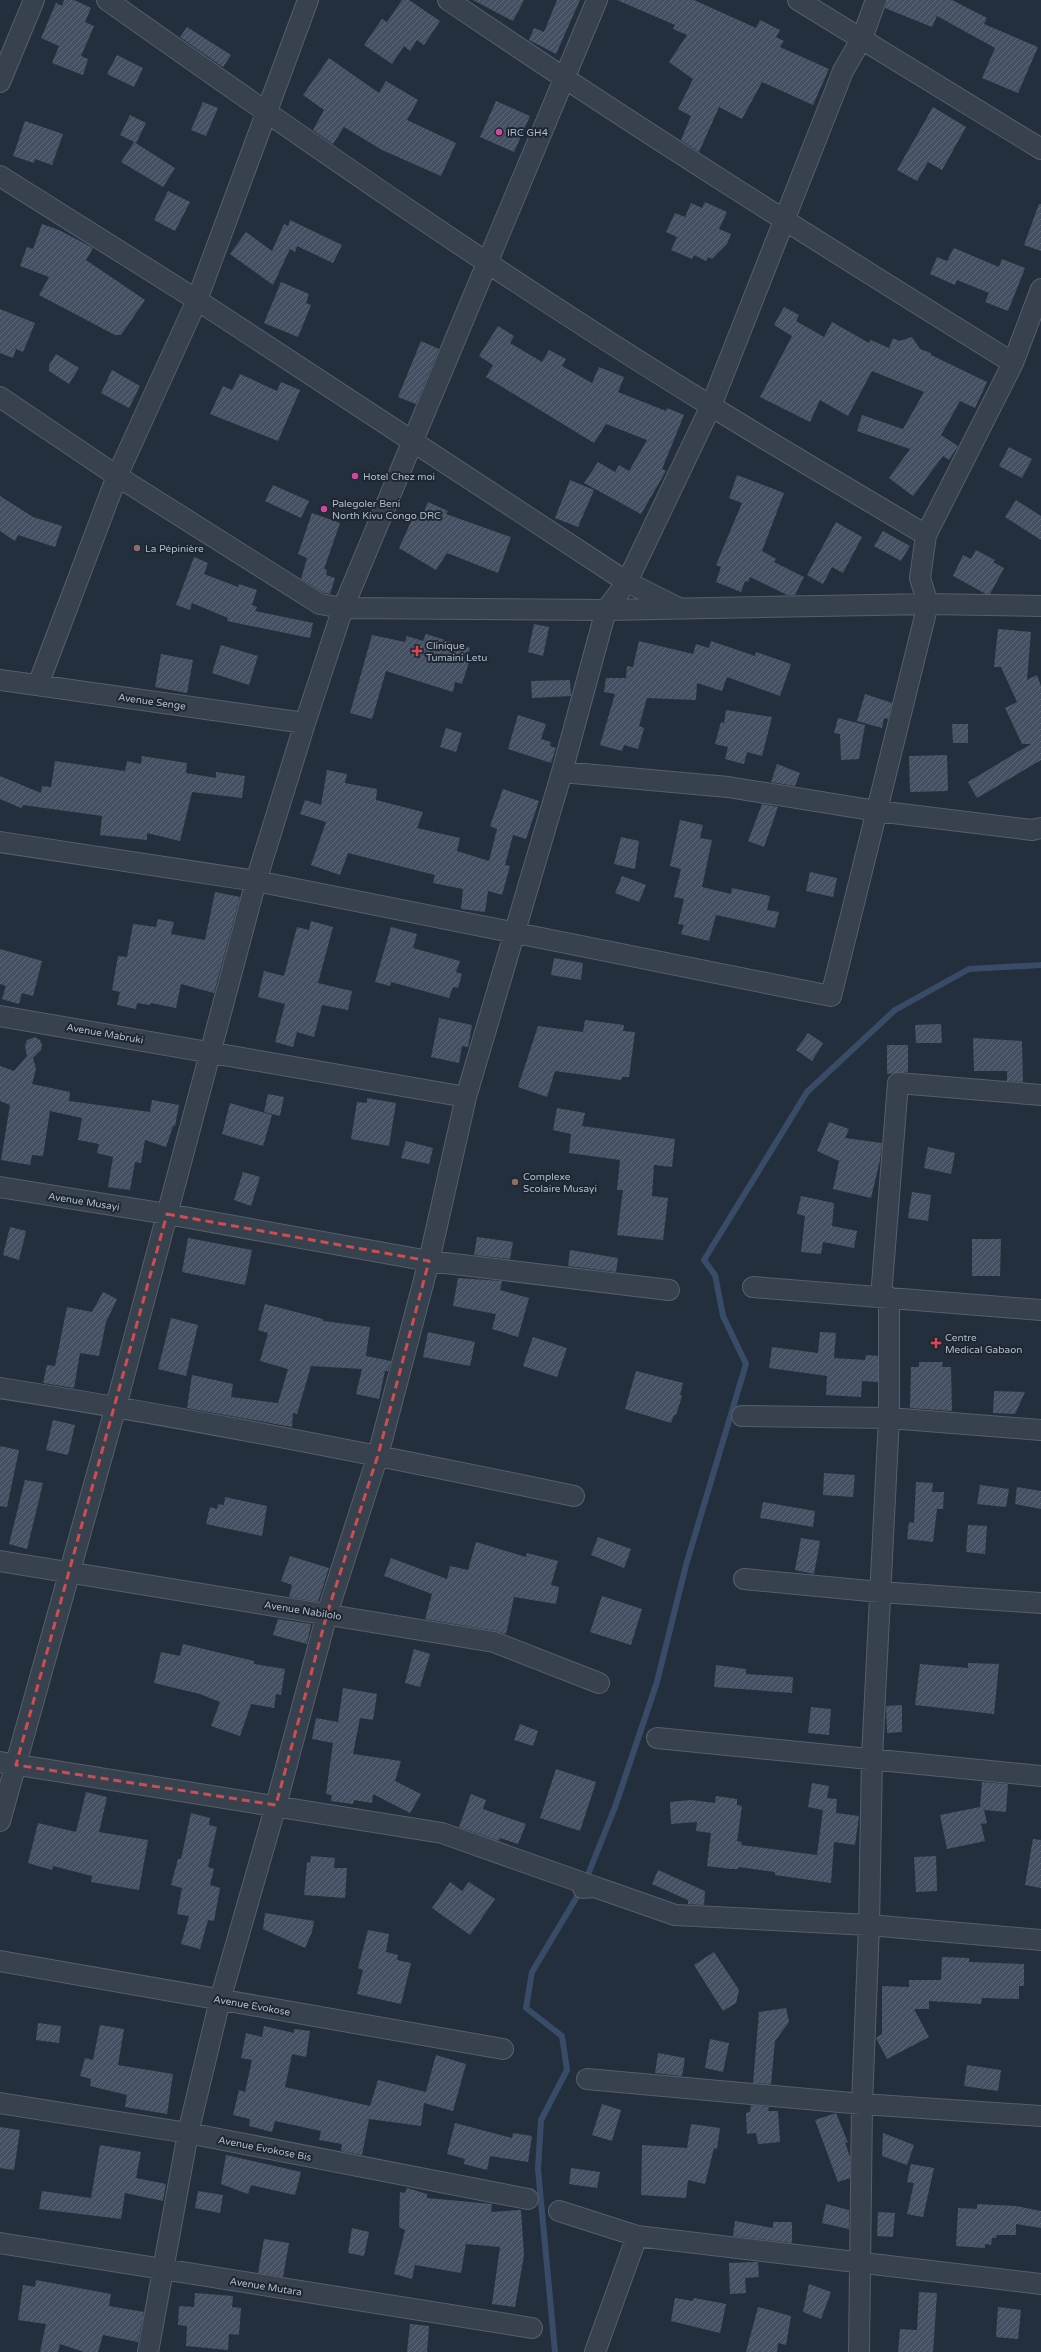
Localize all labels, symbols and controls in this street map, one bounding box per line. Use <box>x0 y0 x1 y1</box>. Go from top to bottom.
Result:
marker: IRC GH4 <box>494 127 504 137</box>
place label: IRC GH4 <box>507 127 548 139</box>
marker: Hotel Chez moi <box>350 471 360 481</box>
place label: Hotel Chez moi <box>363 471 435 483</box>
place label: Palegoler Beni North Kivu Congo DRC <box>332 498 441 522</box>
marker: Palegoler Beni North Kivu Congo DRC <box>319 504 329 514</box>
marker: La Pépinière <box>132 543 142 553</box>
place label: La Pépinière <box>145 543 204 555</box>
place label: Clinique Tumaini Letu <box>426 640 487 664</box>
marker: Clinique Tumaini Letu <box>411 645 423 657</box>
street label: Avenue Senge <box>117 691 187 713</box>
street label: Avenue Mabruki <box>65 1021 144 1047</box>
place label: Complexe Scolaire Musayi <box>523 1171 597 1195</box>
marker: Complexe Scolaire Musayi <box>510 1177 520 1187</box>
street label: Avenue Musayi <box>47 1190 120 1214</box>
place label: Centre Medical Gabaon <box>945 1332 1022 1356</box>
marker: Centre Medical Gabaon <box>930 1337 942 1349</box>
street label: Avenue Nabilolo <box>263 1599 342 1623</box>
street label: Avenue Evokose <box>212 1993 292 2019</box>
street label: Avenue Evokose Bis <box>217 2134 313 2164</box>
street label: Avenue Mutara <box>229 2275 303 2299</box>

